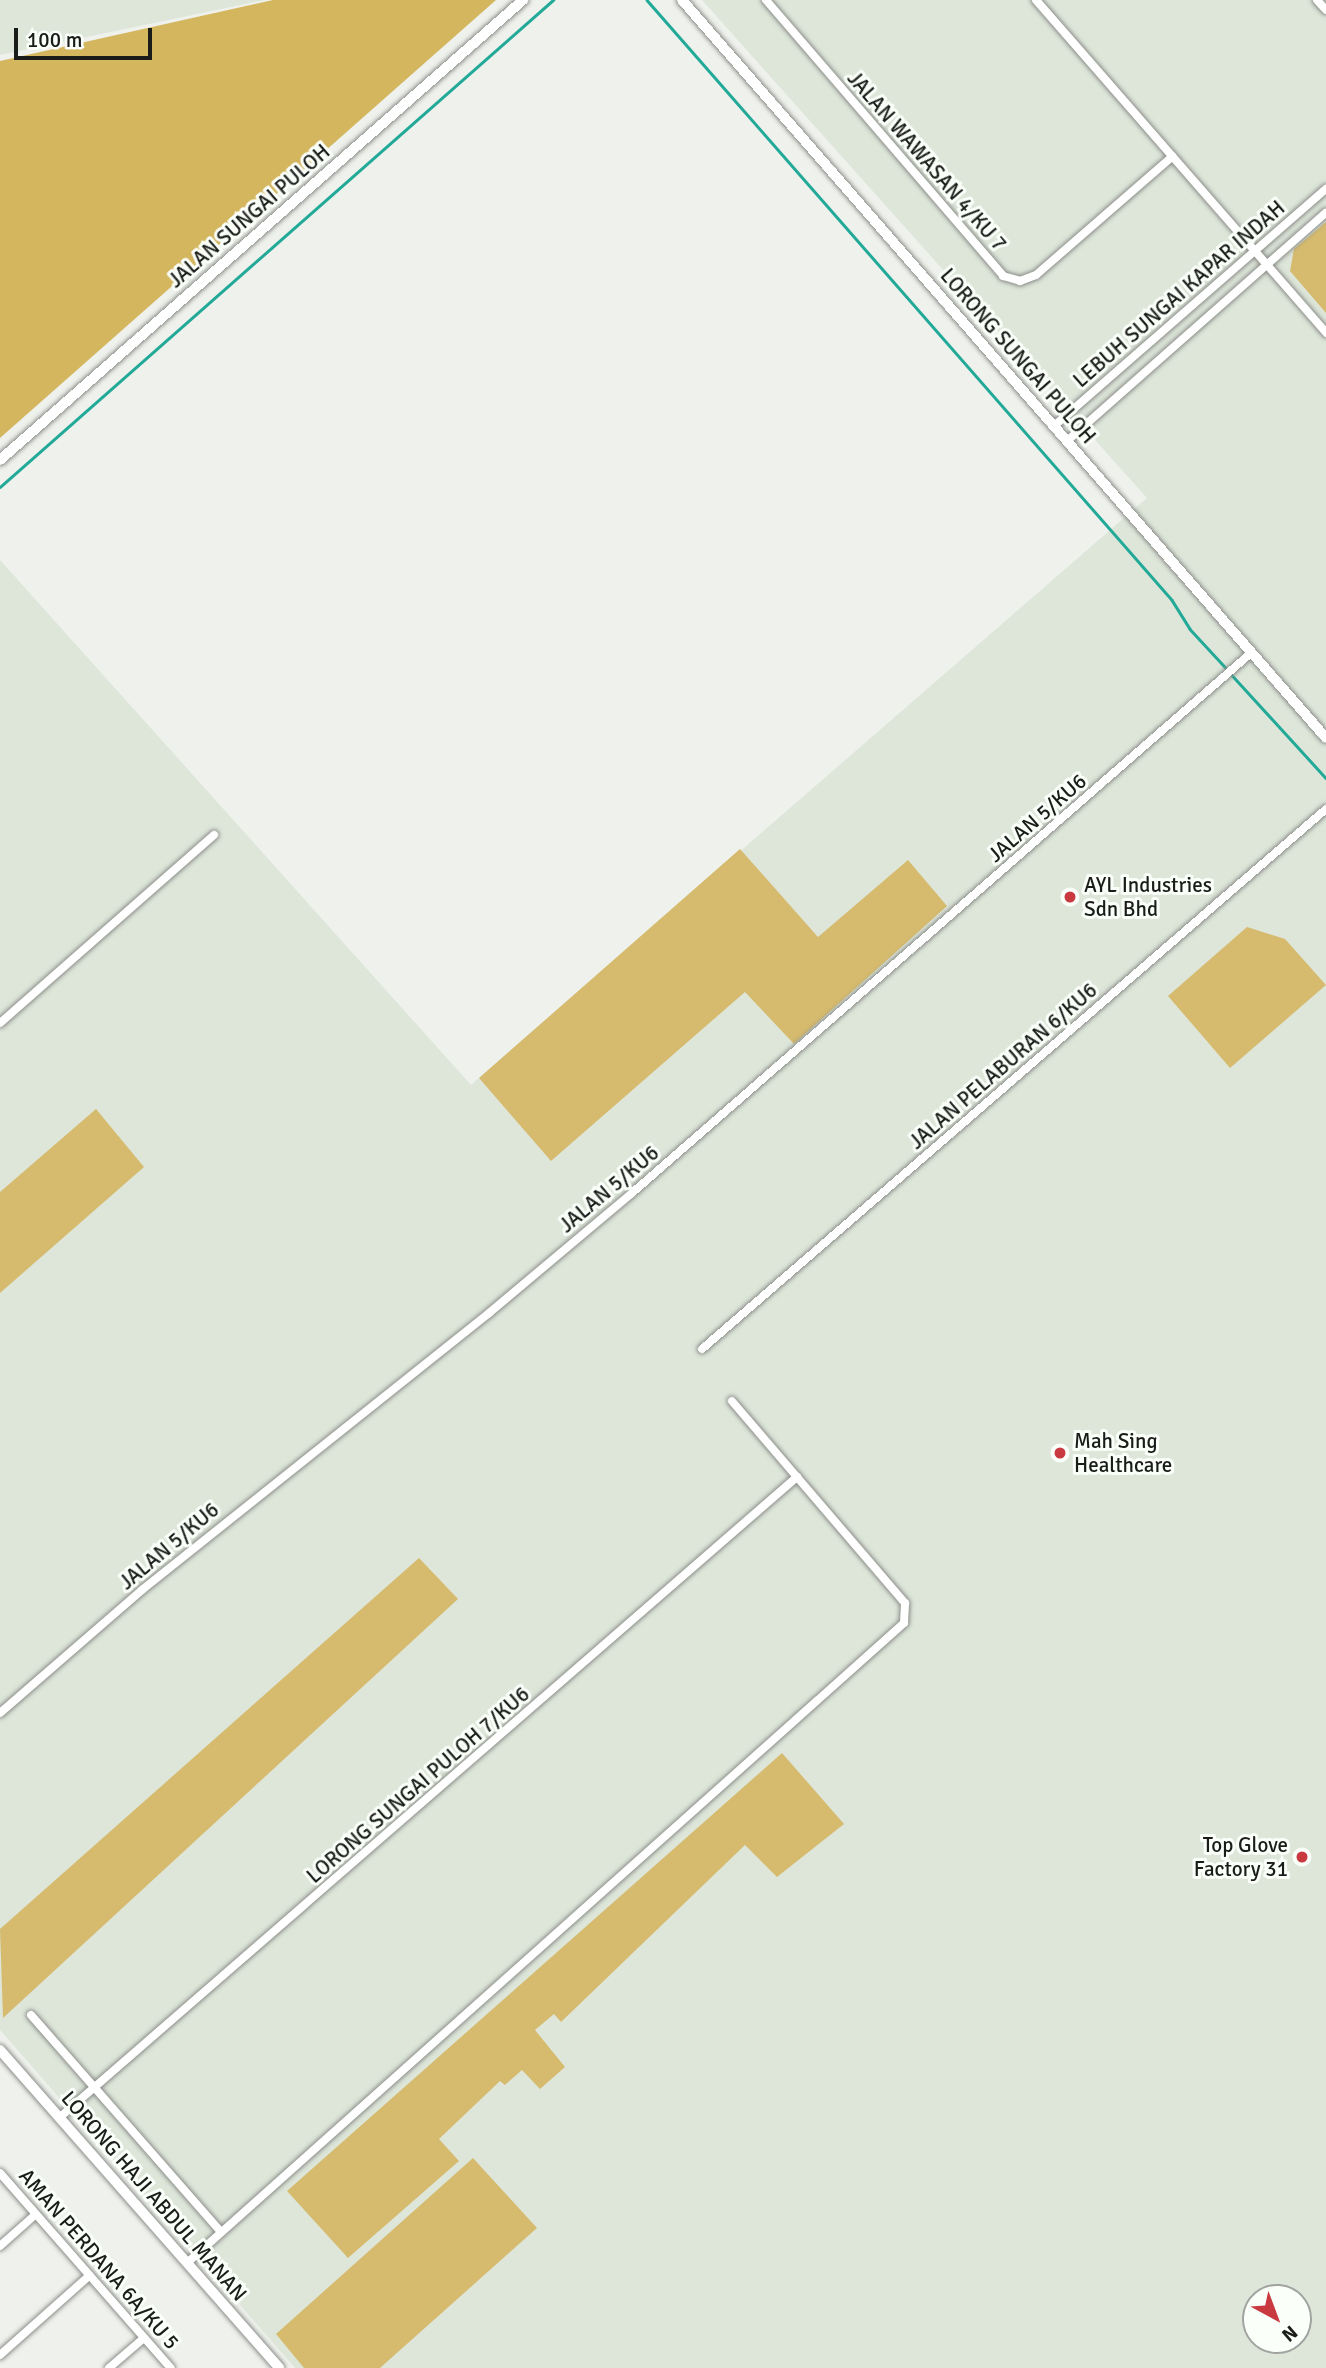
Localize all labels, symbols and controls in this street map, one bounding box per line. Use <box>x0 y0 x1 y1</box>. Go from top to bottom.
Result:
scale bar <box>18 14 156 58</box>
text: 100 m <box>27 27 82 53</box>
street label: JALAN WAWASAN 4/KU 7 <box>842 66 1012 256</box>
street label: JALAN SUNGAI PULOH <box>163 139 335 293</box>
street label: LEBUH SUNGAI KAPAR INDAH <box>1068 195 1290 393</box>
street label: LORONG SUNGAI PULOH <box>935 263 1101 449</box>
street label: JALAN 5/KU6 <box>983 768 1091 868</box>
place label: AYL Industries Sdn Bhd <box>1084 872 1212 922</box>
marker: AYL Industries Sdn Bhd <box>1062 889 1078 905</box>
street label: JALAN PELABURAN 6/KU6 <box>904 977 1102 1155</box>
street label: JALAN 5/KU6 <box>554 1140 664 1238</box>
place label: Mah Sing Healthcare <box>1074 1428 1172 1478</box>
marker: Mah Sing Healthcare <box>1052 1445 1068 1461</box>
street label: JALAN 5/KU6 <box>114 1497 224 1595</box>
street label: LORONG SUNGAI PULOH 7/KU6 <box>302 1681 534 1889</box>
place label: Top Glove Factory 31 <box>1194 1832 1288 1882</box>
marker: Top Glove Factory 31 <box>1294 1849 1310 1865</box>
street label: LORONG HAJI ABDUL MANAN <box>56 2086 252 2306</box>
street label: AMAN PERDANA 6A/KU 5 <box>14 2163 184 2355</box>
north arrow <box>1242 2284 1312 2354</box>
text: N <box>1277 2320 1302 2347</box>

